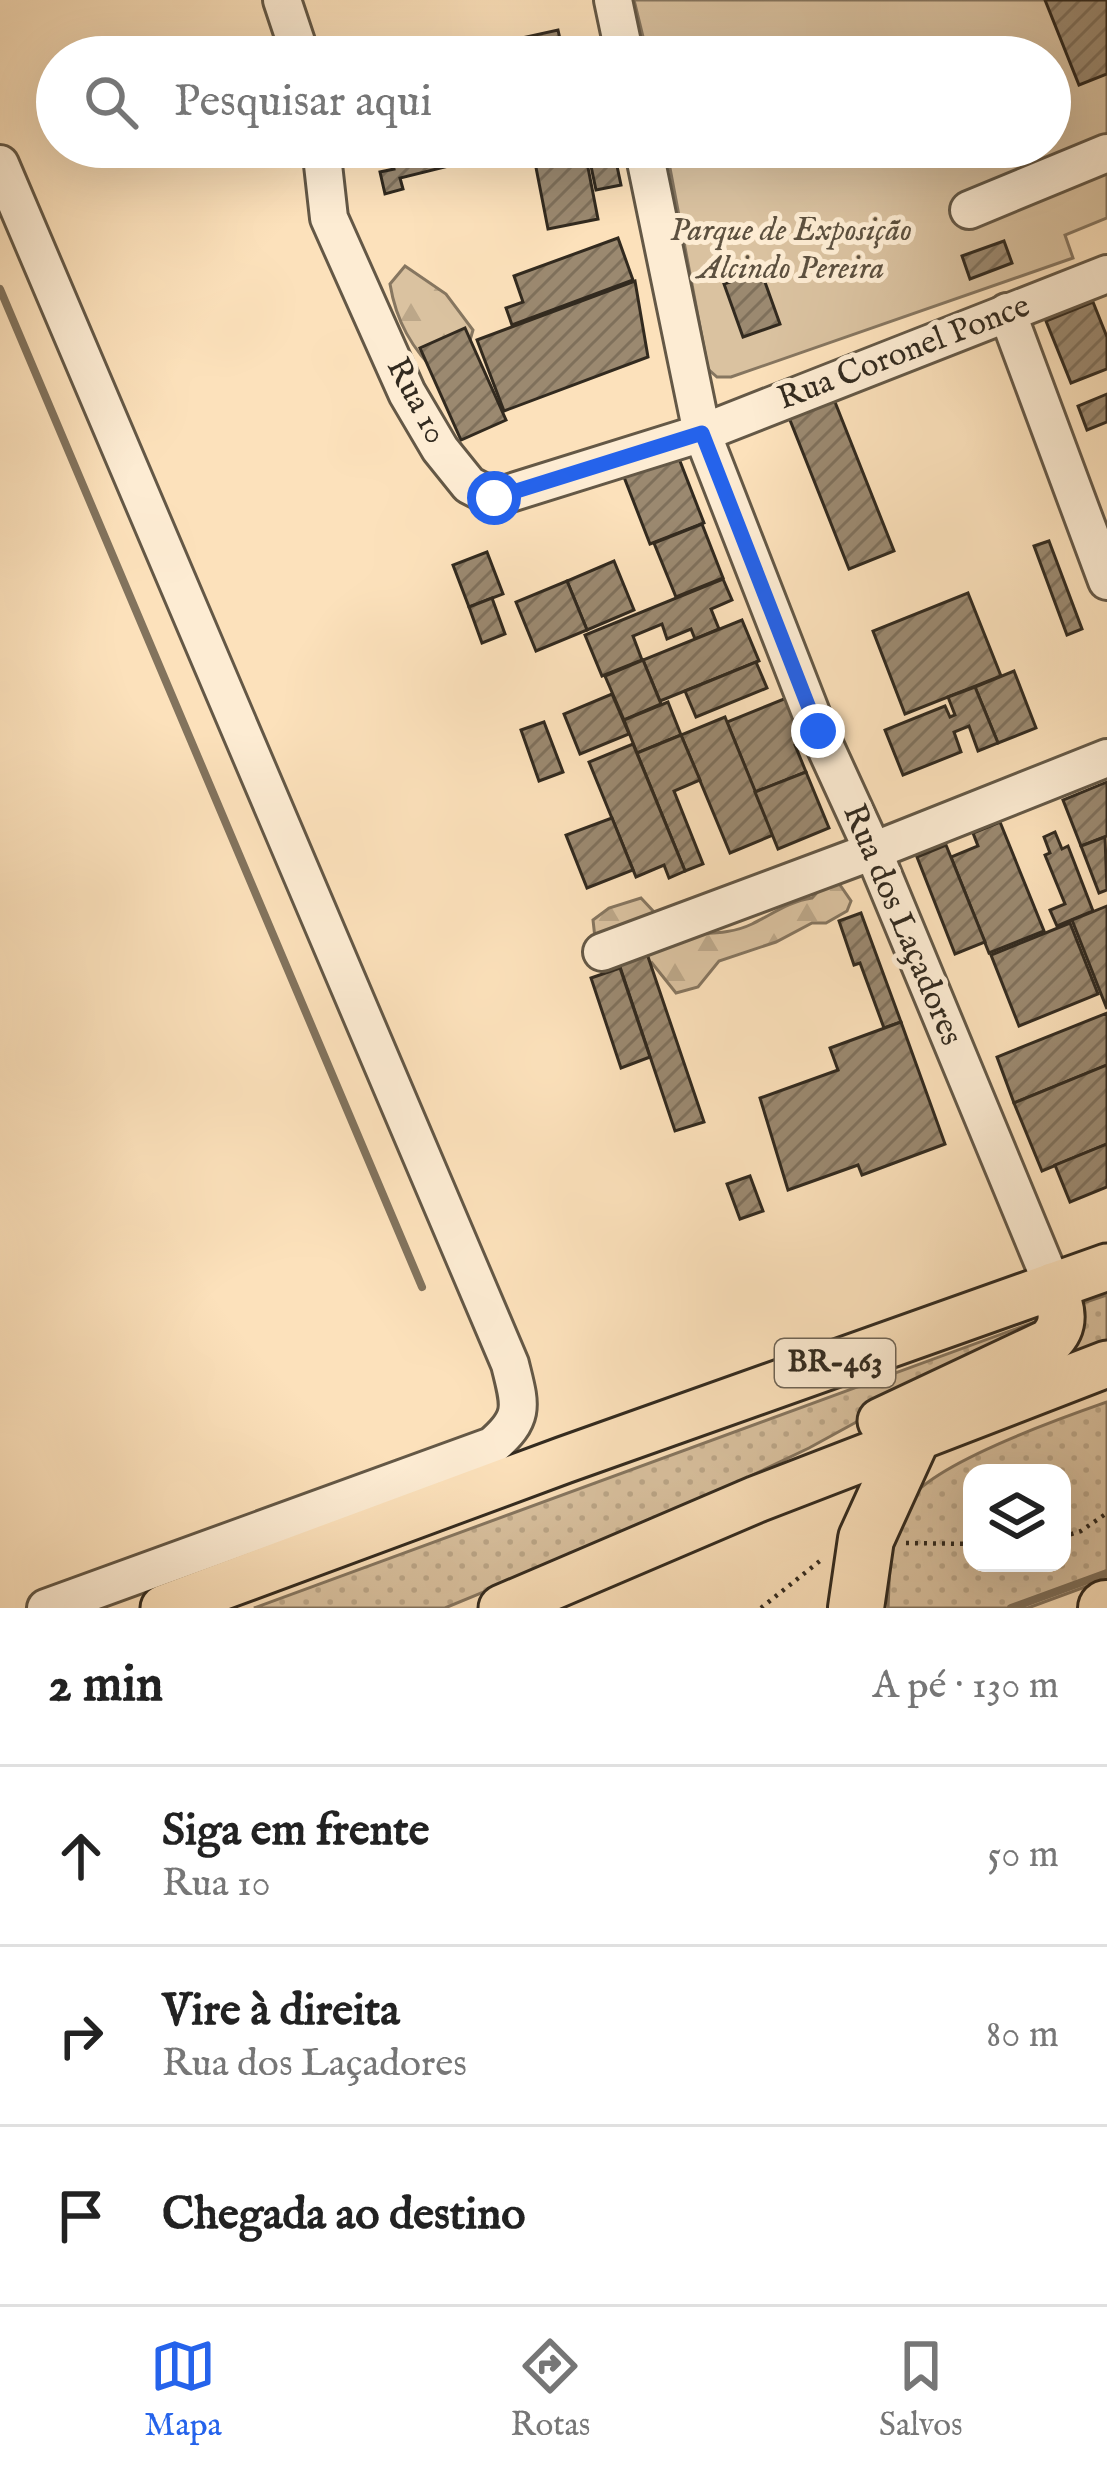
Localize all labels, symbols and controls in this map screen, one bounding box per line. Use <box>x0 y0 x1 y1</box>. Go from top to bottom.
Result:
search box <box>36 36 1071 168</box>
icon: search <box>78 69 144 135</box>
text: Pesquisar aqui <box>174 74 432 131</box>
park label: Parque de Exposição Alcindo Pereira <box>670 210 912 290</box>
street label: Rua Coronel Ponce <box>772 286 1036 420</box>
street label: Rua 10 <box>376 351 456 451</box>
route start <box>467 471 521 525</box>
route end <box>791 704 845 758</box>
street label: Rua dos Laçadores <box>832 798 972 1052</box>
road number: BR-463 <box>775 1339 895 1387</box>
map controls <box>963 1464 1071 1572</box>
button: layers <box>963 1464 1071 1572</box>
text: 2 min <box>48 1654 163 1719</box>
text: A pé · 130 m <box>873 1662 1059 1711</box>
text: Siga em frente <box>162 1803 429 1860</box>
icon: ahead <box>48 1823 114 1889</box>
text: 50 m <box>987 1831 1059 1880</box>
text: Rua 10 <box>162 1860 271 1909</box>
text: Vire à direita <box>162 1983 400 2040</box>
icon: right <box>48 2003 114 2069</box>
text: 80 m <box>986 2011 1059 2060</box>
text: Rua dos Laçadores <box>162 2040 467 2089</box>
icon: arrive <box>48 2183 114 2249</box>
text: Chegada ao destino <box>162 2187 525 2244</box>
tab: Mapa <box>144 2333 222 2447</box>
tab: Rotas <box>510 2333 590 2447</box>
tab: Salvos <box>879 2333 963 2447</box>

